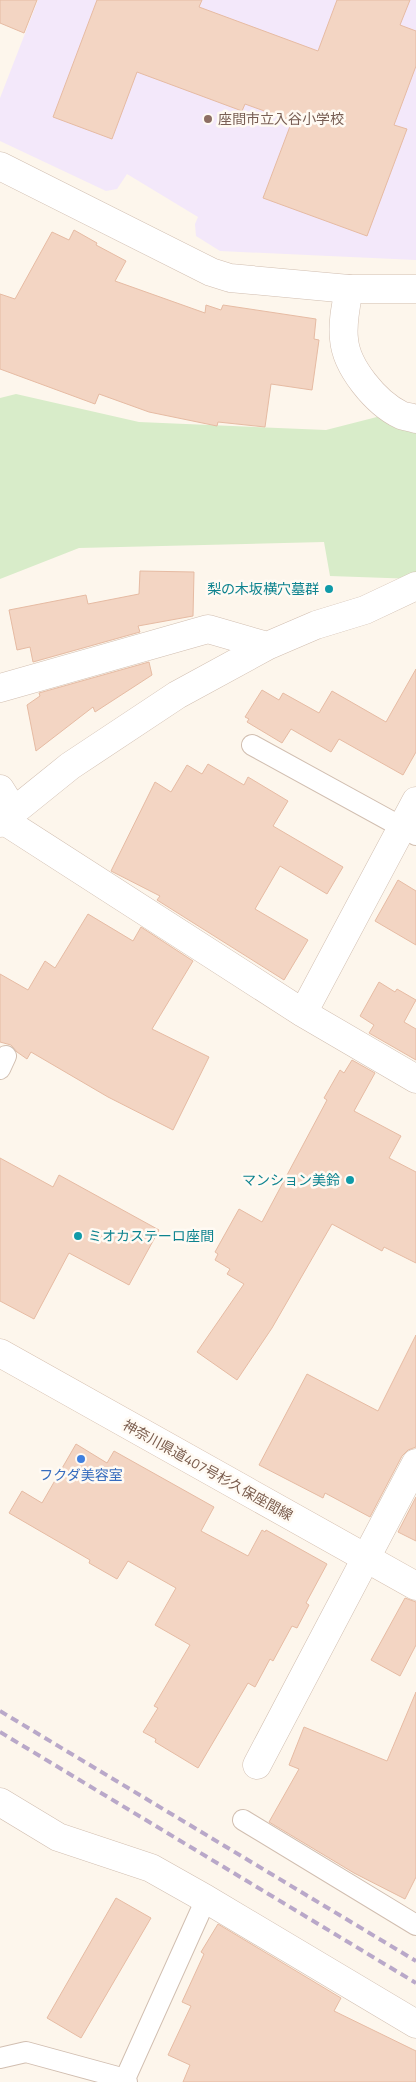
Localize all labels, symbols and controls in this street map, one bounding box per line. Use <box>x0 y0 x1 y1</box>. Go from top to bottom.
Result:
place label: 座間市立入谷小学校 <box>218 108 344 129</box>
marker: 座間市立入谷小学校 <box>202 113 214 125</box>
place label: 梨の木坂横穴墓群 <box>207 578 319 599</box>
marker: 梨の木坂横穴墓群 <box>323 583 335 595</box>
place label: マンション美鈴 <box>242 1169 340 1190</box>
marker: マンション美鈴 <box>344 1174 356 1186</box>
place label: ミオカステーロ座間 <box>88 1225 214 1246</box>
marker: ミオカステーロ座間 <box>72 1230 84 1242</box>
street label: 神奈川県道407号杉久保座間線 <box>119 1414 297 1525</box>
marker: フクダ美容室 <box>75 1453 87 1465</box>
place label: フクダ美容室 <box>39 1464 123 1485</box>

